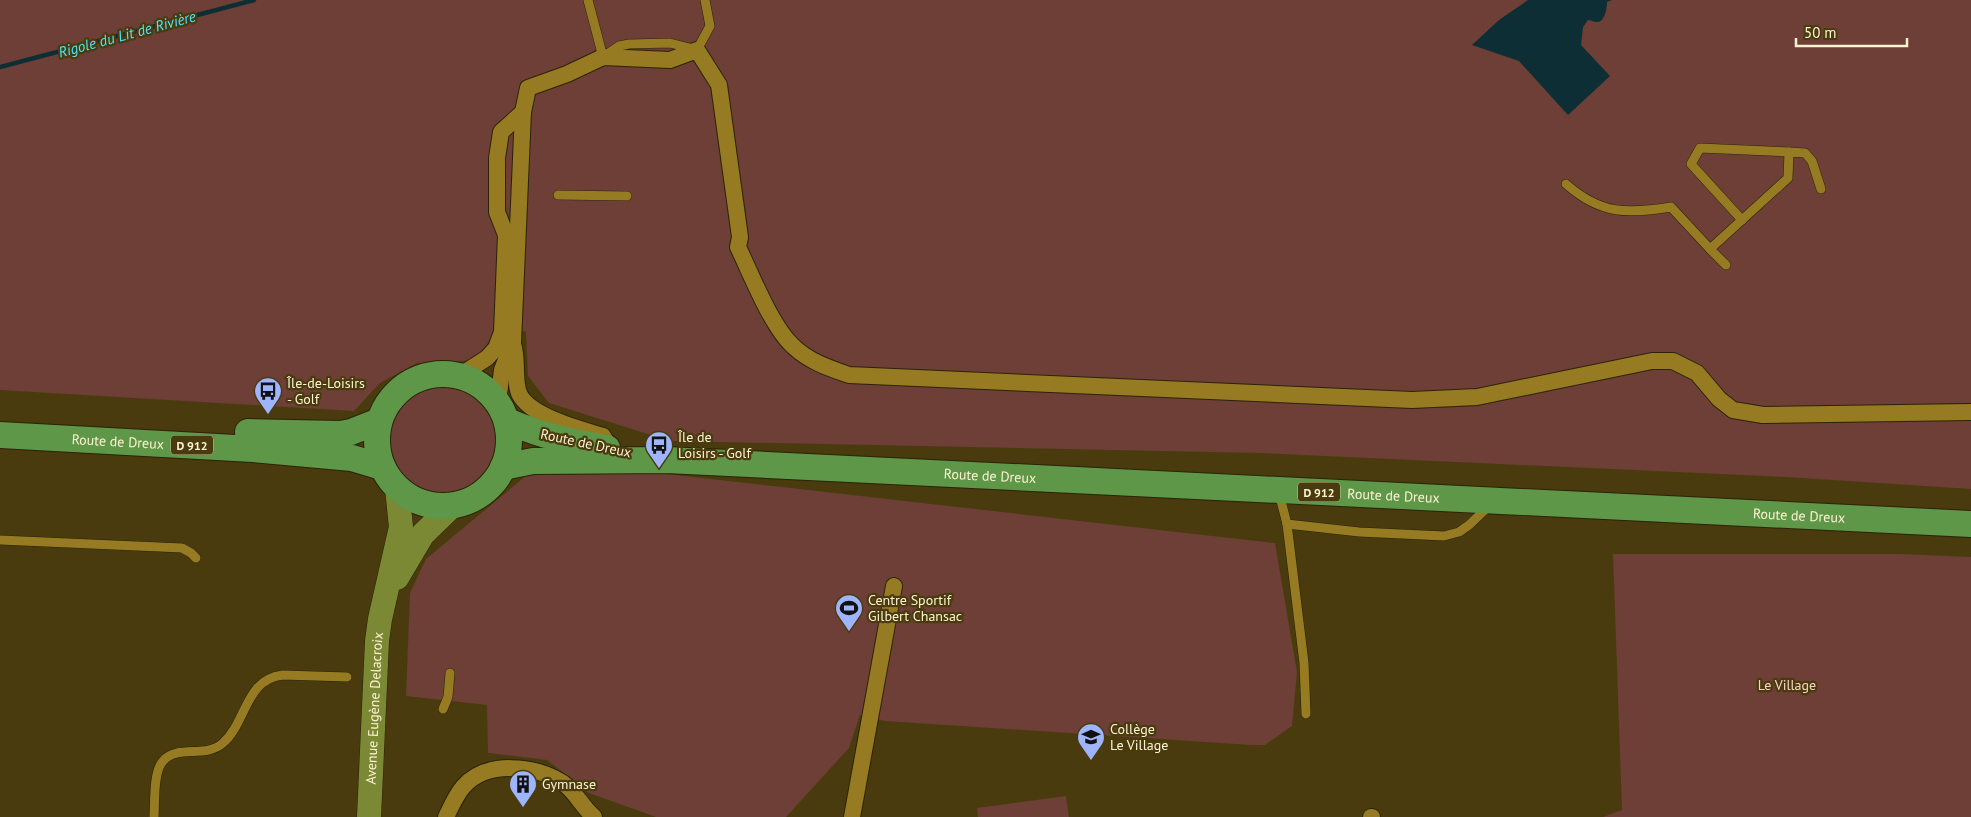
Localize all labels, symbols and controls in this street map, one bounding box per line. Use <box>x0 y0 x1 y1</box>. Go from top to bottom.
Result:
water label: Rigole du Lit de Rivière <box>56 6 198 62</box>
scale bar <box>1796 15 1907 47</box>
text: 50 m <box>1804 23 1837 42</box>
place label: Île-de-Loisirs - Golf <box>286 374 365 408</box>
bus stop icon: Île-de-Loisirs - Golf <box>253 376 283 415</box>
street label: Route de Dreux <box>539 425 633 461</box>
place label: Île de Loisirs - Golf <box>677 428 751 462</box>
street label: Route de Dreux <box>71 430 164 453</box>
bus stop icon: Île de Loisirs - Golf <box>644 430 674 469</box>
road number: D 912 <box>171 436 213 454</box>
street label: Route de Dreux <box>943 465 1037 487</box>
road number: D 912 <box>1298 482 1340 502</box>
street label: Route de Dreux <box>1347 484 1440 507</box>
street label: Route de Dreux <box>1752 504 1846 527</box>
place label: Centre Sportif Gilbert Chansac <box>868 591 962 625</box>
sports icon: Centre Sportif Gilbert Chansac <box>834 593 864 632</box>
street label: Avenue Eugène Delacroix <box>361 631 387 785</box>
park label: Le Village <box>1758 676 1816 694</box>
place label: Collège Le Village <box>1110 720 1168 754</box>
school or university icon: Collège Le Village <box>1076 722 1106 761</box>
building icon: Gymnase <box>508 769 538 808</box>
place label: Gymnase <box>542 775 596 793</box>

